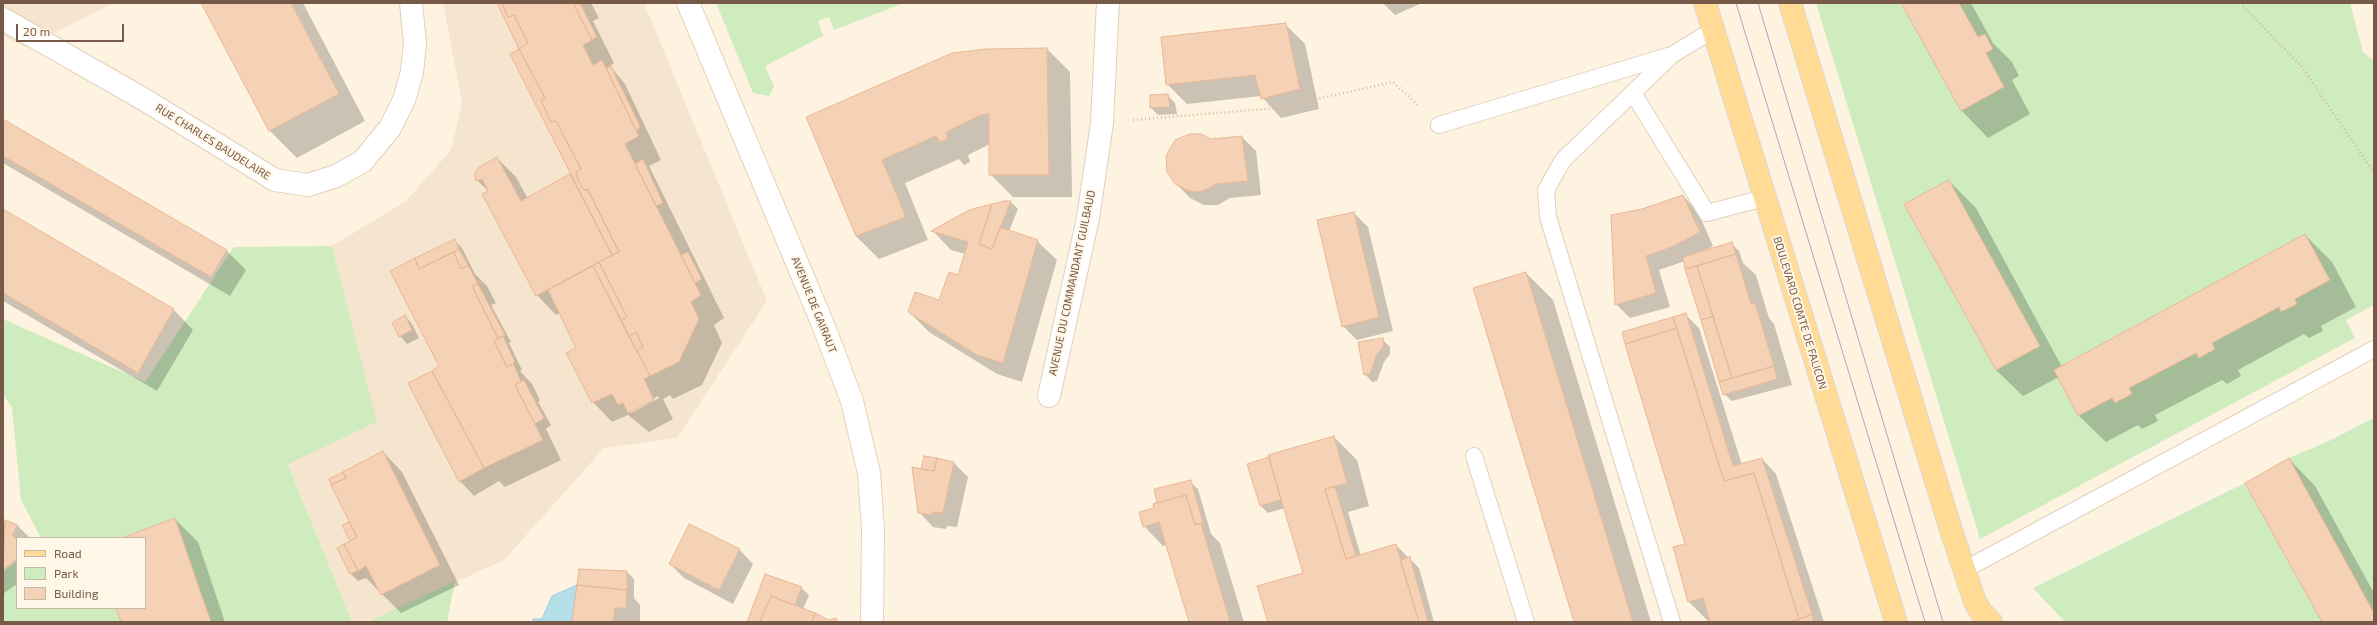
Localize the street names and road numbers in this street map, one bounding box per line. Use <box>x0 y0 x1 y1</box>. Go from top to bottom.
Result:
street label: RUE CHARLES BAUDELAIRE <box>153 101 273 183</box>
street label: AVENUE DU COMMANDANT GUILBAUD <box>1046 189 1098 377</box>
street label: BOULEVARD COMTE DE FALICON <box>1770 235 1830 391</box>
street label: AVENUE DE GAIRAUT <box>789 255 839 355</box>

